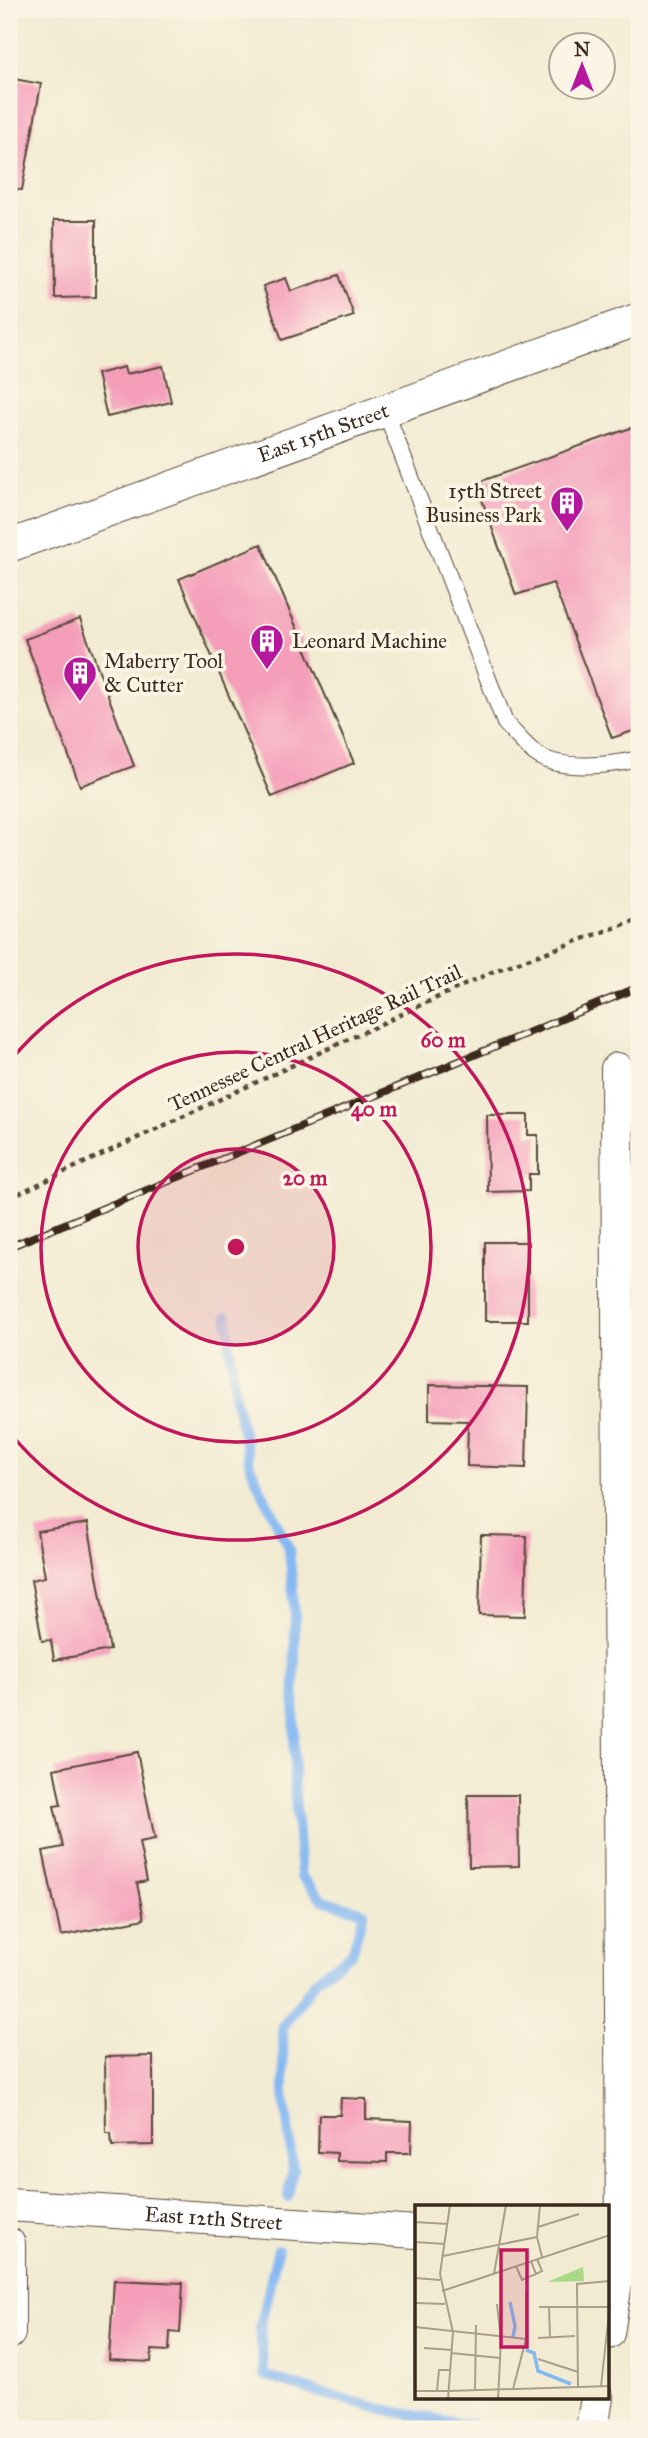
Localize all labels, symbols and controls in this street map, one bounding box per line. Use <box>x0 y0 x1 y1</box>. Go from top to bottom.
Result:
north arrow <box>546 32 616 102</box>
text: N <box>574 38 590 61</box>
street label: East 15th Street <box>254 397 393 468</box>
place label: 15th Street Business Park <box>426 478 543 528</box>
building icon: 15th Street Business Park <box>548 484 586 533</box>
building icon: Leonard Machine <box>248 622 286 671</box>
place label: Leonard Machine <box>292 628 447 654</box>
place label: Maberry Tool & Cutter <box>104 648 224 698</box>
building icon: Maberry Tool & Cutter <box>61 654 99 703</box>
street label: Tennessee Central Heritage Rail Trail <box>164 958 466 1117</box>
text: 60 m <box>420 1027 466 1053</box>
text: 40 m <box>351 1096 397 1122</box>
text: 20 m <box>283 1165 328 1191</box>
centre of rings <box>224 1235 248 1259</box>
street label: East 12th Street <box>144 2201 284 2236</box>
inset map <box>415 2205 610 2400</box>

